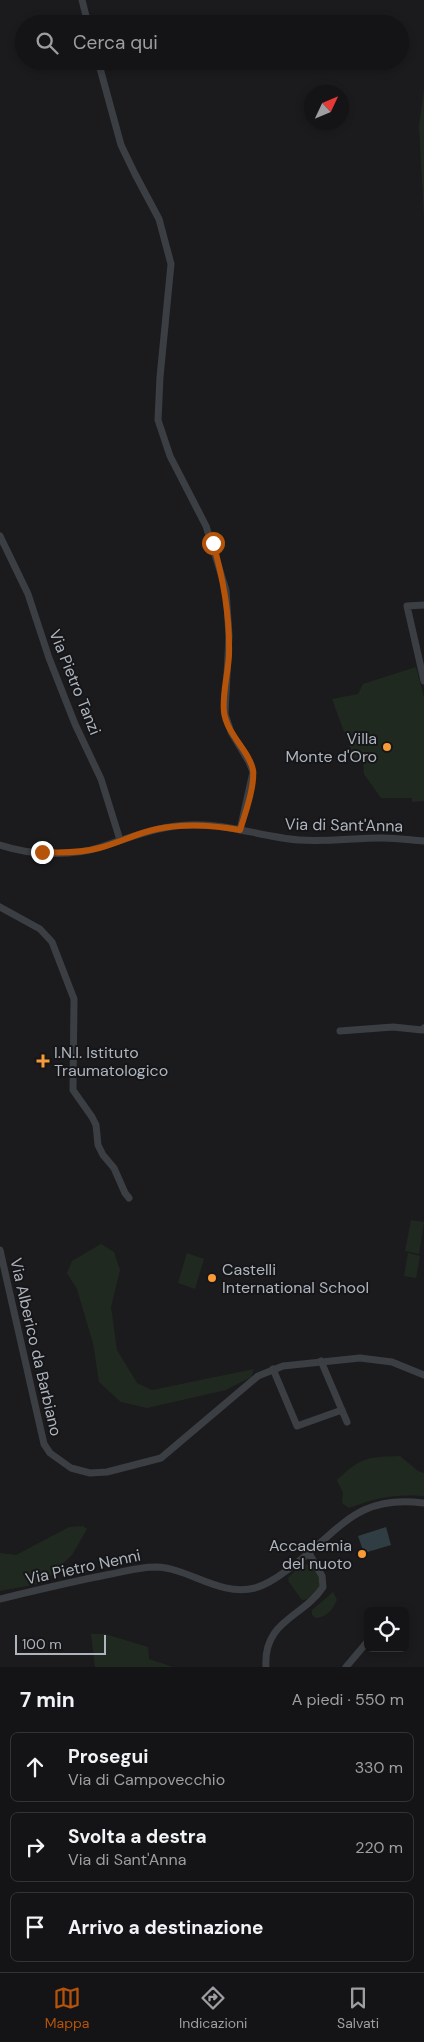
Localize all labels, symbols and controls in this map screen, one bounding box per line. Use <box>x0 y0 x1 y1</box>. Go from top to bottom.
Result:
search box <box>15 15 409 70</box>
icon: search <box>33 29 61 57</box>
text: Cerca qui <box>73 30 158 55</box>
north arrow <box>304 85 349 130</box>
route start <box>202 532 225 555</box>
street label: Via Pietro Tanzi <box>44 626 106 738</box>
place label: Villa Monte d'Oro <box>285 728 377 767</box>
marker: Villa Monte d'Oro <box>381 741 393 753</box>
street label: Via di Sant'Anna <box>285 813 403 837</box>
route end <box>31 841 54 864</box>
place label: I.N.I. Istituto Traumatologico <box>54 1042 168 1081</box>
marker: I.N.I. Istituto Traumatologico <box>36 1054 50 1068</box>
street label: Via Alberico da Barbiano <box>5 1256 67 1438</box>
place label: Castelli International School <box>222 1259 369 1298</box>
marker: Castelli International School <box>206 1272 218 1284</box>
place label: Accademia del nuoto <box>269 1535 352 1574</box>
street label: Via Pietro Nenni <box>23 1545 143 1589</box>
marker: Accademia del nuoto <box>356 1548 368 1560</box>
map controls <box>364 1607 409 1652</box>
button: locate <box>364 1607 409 1652</box>
scale bar <box>15 1632 106 1655</box>
text: 100 m <box>22 1635 62 1653</box>
text: 7 min <box>20 1686 75 1714</box>
text: A piedi · 550 m <box>292 1689 404 1710</box>
text: Prosegui <box>68 1744 148 1769</box>
icon: ahead <box>21 1753 49 1781</box>
text: 330 m <box>355 1757 403 1778</box>
text: Via di Campovecchio <box>68 1769 225 1790</box>
text: Svolta a destra <box>68 1824 207 1849</box>
icon: right <box>21 1833 49 1861</box>
text: 220 m <box>355 1837 403 1858</box>
text: Via di Sant'Anna <box>68 1849 186 1870</box>
icon: arrive <box>21 1913 49 1941</box>
text: Arrivo a destinazione <box>68 1915 263 1940</box>
tab: Mappa <box>45 1984 89 2032</box>
tab: Indicazioni <box>179 1984 247 2032</box>
tab: Salvati <box>337 1984 379 2032</box>

